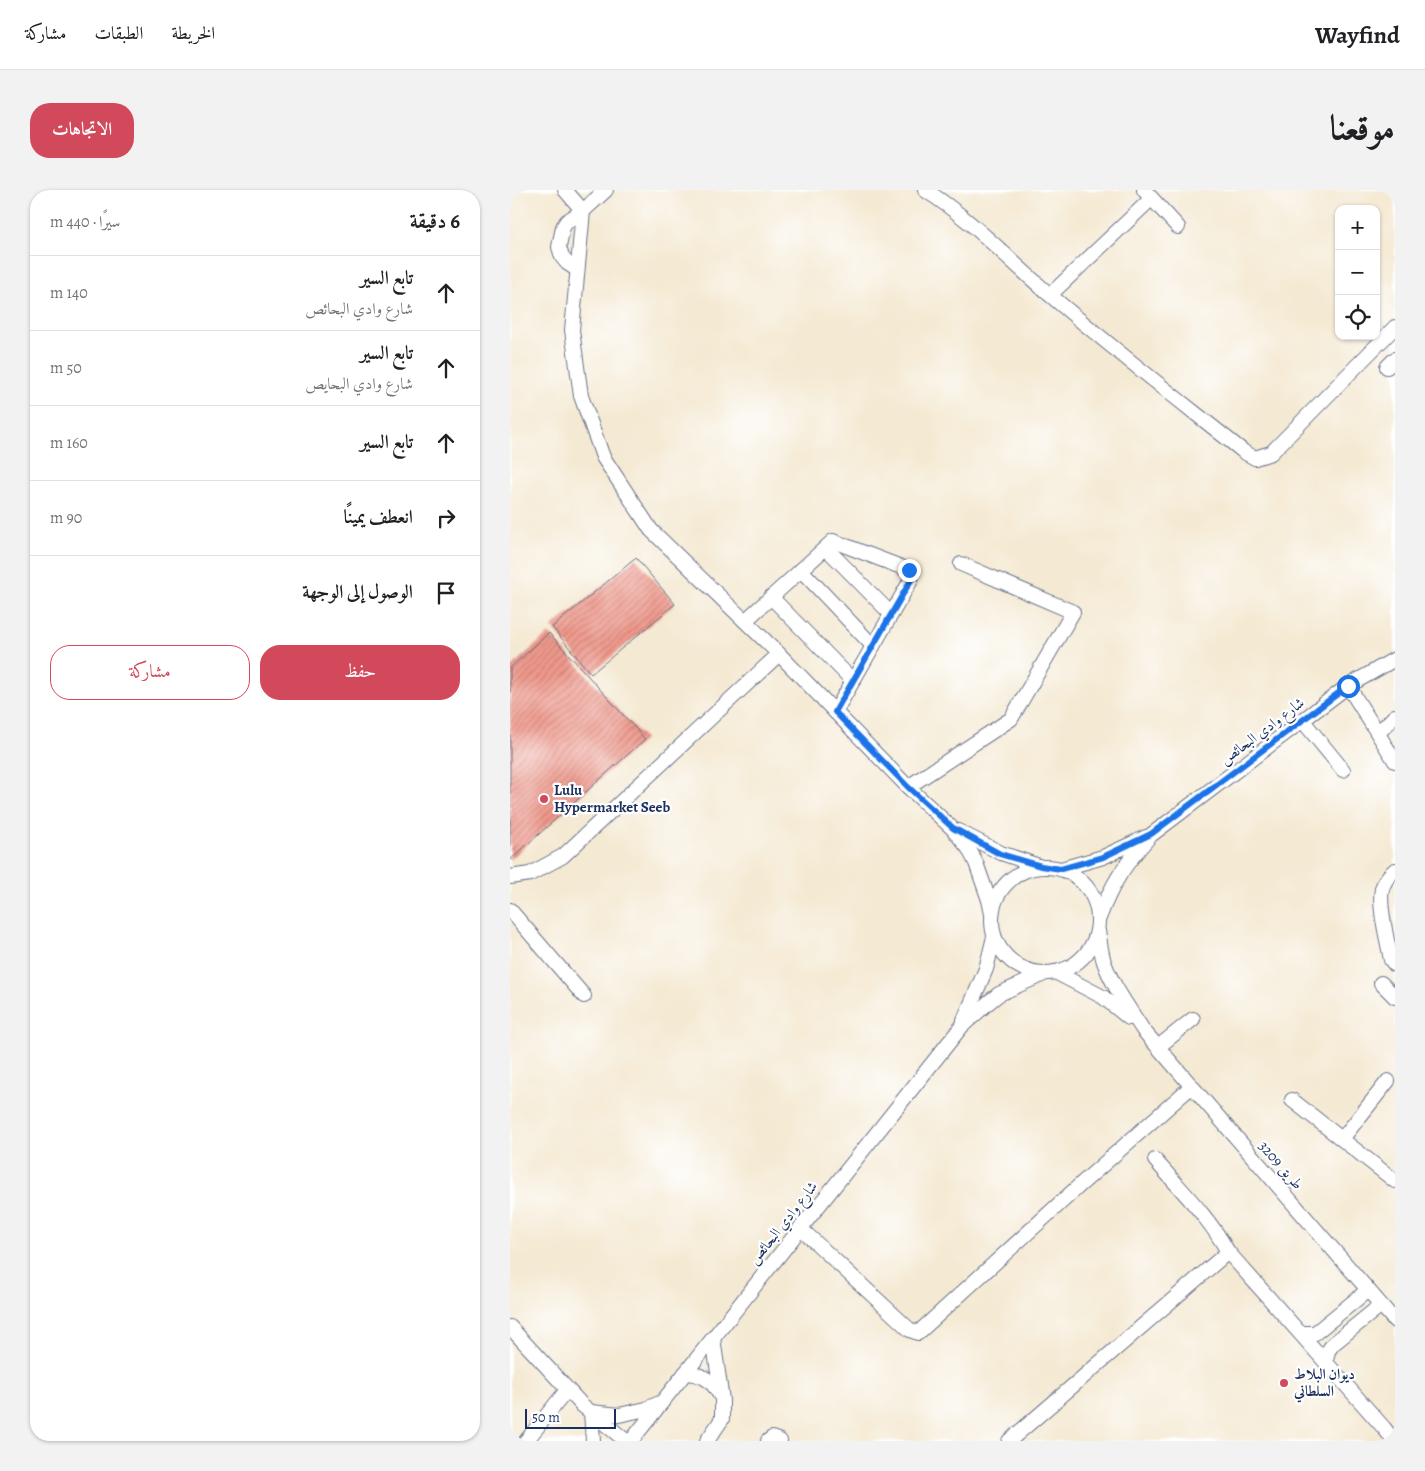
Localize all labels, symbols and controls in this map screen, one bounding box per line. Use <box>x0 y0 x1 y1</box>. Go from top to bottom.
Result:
text: Wayfind <box>1315 19 1400 51</box>
text: مشاركة <box>25 21 66 45</box>
text: الطبقات <box>94 21 143 45</box>
text: الخريطة <box>171 21 215 45</box>
button: الاتجاهات <box>30 103 134 158</box>
text: موقعنا <box>1330 103 1395 151</box>
map controls <box>1335 205 1380 340</box>
button: + <box>1335 205 1380 250</box>
text: 6 دقيقة <box>410 207 460 235</box>
text: سيرًا · 440 m <box>50 211 120 233</box>
button: − <box>1335 250 1380 295</box>
text: تابع السير <box>360 265 413 291</box>
icon: ahead <box>432 279 460 307</box>
text: 140 m <box>50 282 88 304</box>
button: locate <box>1335 295 1380 340</box>
text: شارع وادي البحائص <box>305 298 413 320</box>
text: تابع السير <box>360 340 413 366</box>
icon: ahead <box>432 354 460 382</box>
text: 50 m <box>50 357 82 379</box>
text: شارع وادي البحايص <box>305 373 413 395</box>
text: تابع السير <box>360 429 413 455</box>
icon: ahead <box>432 429 460 457</box>
text: 160 m <box>50 432 88 454</box>
text: انعطف يمينًا <box>343 504 413 530</box>
icon: right <box>432 504 460 532</box>
text: 90 m <box>50 507 82 529</box>
route end <box>898 559 921 582</box>
text: الوصول إلى الوجهة <box>302 579 413 605</box>
icon: arrive <box>432 579 460 607</box>
button: مشاركة <box>50 645 250 700</box>
button: حفظ <box>260 645 460 700</box>
route start <box>1337 675 1360 698</box>
street label: شارع وادي البحائص <box>1216 693 1310 772</box>
place label: Lulu Hypermarket Seeb <box>554 780 670 817</box>
marker: Lulu Hypermarket Seeb <box>538 793 550 805</box>
street label: طريق 3209 <box>1254 1136 1308 1194</box>
street label: شارع وادي البحائص <box>744 1177 824 1271</box>
place label: ديوان البلاط السلطاني <box>1293 1364 1355 1403</box>
marker: ديوان البلاط السلطاني <box>1278 1377 1290 1389</box>
scale bar <box>525 1406 616 1429</box>
text: 50 m <box>532 1408 560 1427</box>

